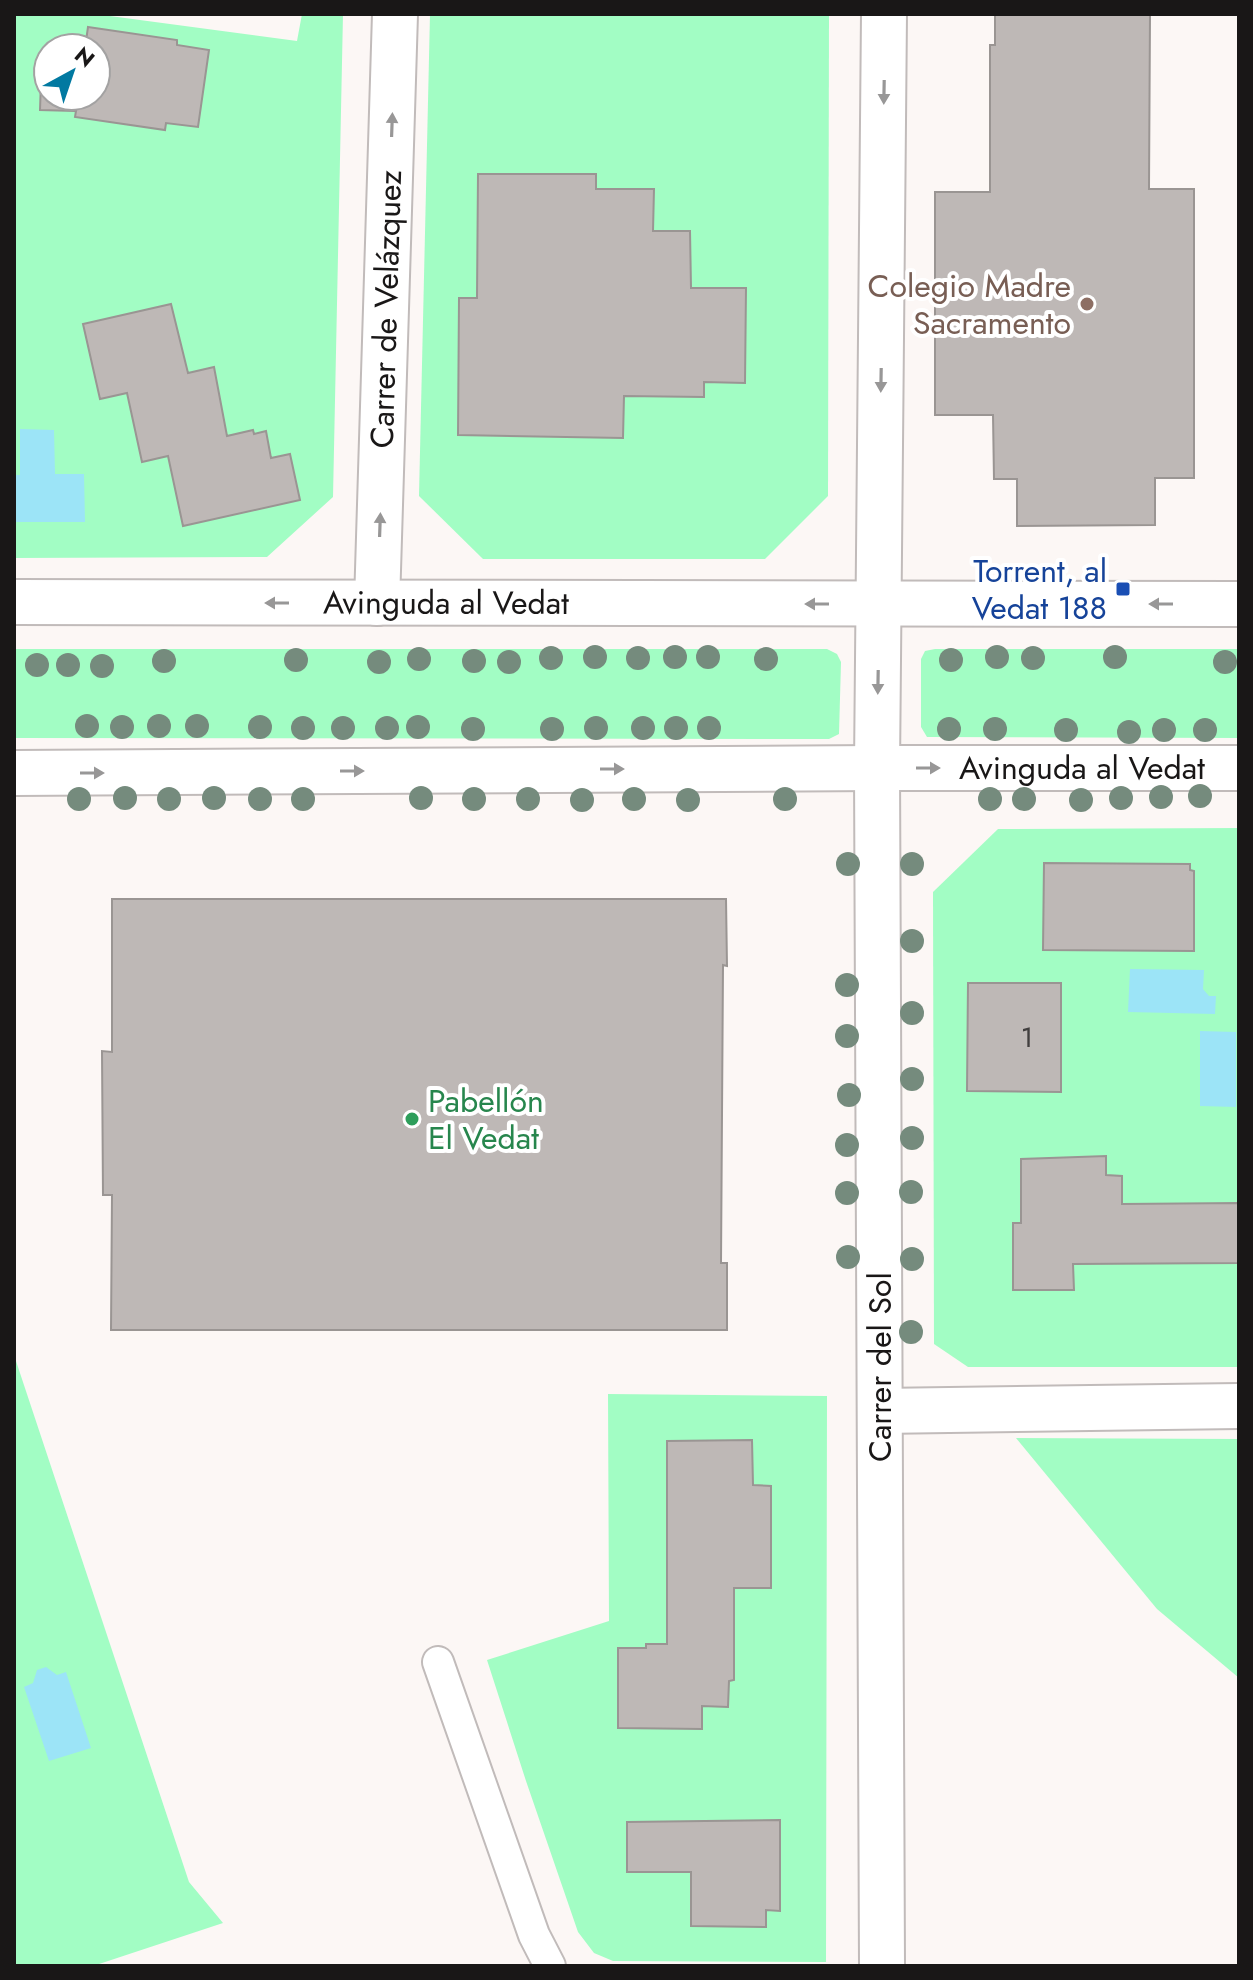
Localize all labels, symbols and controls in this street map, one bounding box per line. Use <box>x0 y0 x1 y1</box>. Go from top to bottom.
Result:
north arrow <box>32 32 112 112</box>
text: N <box>68 39 102 75</box>
one-way arrow <box>878 80 890 105</box>
one-way arrow <box>385 112 398 137</box>
street label: Carrer de Velázquez <box>359 169 413 449</box>
place label: Colegio Madre Sacramento <box>868 263 1071 346</box>
marker: Colegio Madre Sacramento <box>1078 295 1096 313</box>
one-way arrow <box>875 368 887 393</box>
one-way arrow <box>373 512 386 537</box>
place label: Torrent, al Vedat 188 <box>972 548 1107 631</box>
street label: Avinguda al Vedat <box>323 580 569 626</box>
marker: Torrent, al Vedat 188 <box>1114 580 1132 598</box>
one-way arrow <box>264 597 289 609</box>
one-way arrow <box>804 598 829 610</box>
one-way arrow <box>1148 598 1173 610</box>
one-way arrow <box>872 670 884 695</box>
street label: Avinguda al Vedat <box>959 745 1205 791</box>
one-way arrow <box>916 762 941 774</box>
one-way arrow <box>600 763 625 775</box>
one-way arrow <box>340 765 365 777</box>
one-way arrow <box>80 767 105 779</box>
house number: 1 <box>1021 1017 1033 1058</box>
place label: Pabellón El Vedat <box>428 1078 544 1161</box>
marker: Pabellón El Vedat <box>403 1110 421 1128</box>
street label: Carrer del Sol <box>857 1272 903 1462</box>

